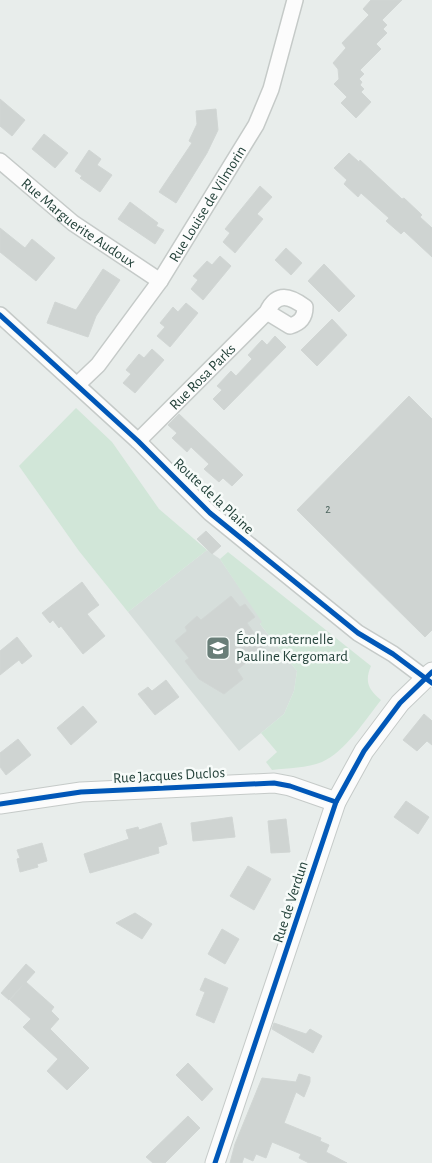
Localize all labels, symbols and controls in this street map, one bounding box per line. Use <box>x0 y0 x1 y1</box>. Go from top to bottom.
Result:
street label: Rue Louise de Vilmorin <box>167 143 249 265</box>
street label: Rue Marguerite Audoux <box>18 176 138 271</box>
street label: Rue Rosa Parks <box>167 341 239 413</box>
street label: Route de la Plaine <box>171 455 257 537</box>
house number: 2 <box>325 503 331 515</box>
place label: École maternelle Pauline Kergomard <box>236 630 348 664</box>
school or university icon: École maternelle Pauline Kergomard <box>205 635 231 661</box>
street label: Rue Jacques Duclos <box>113 765 225 786</box>
street label: Rue de Verdun <box>270 860 311 945</box>

